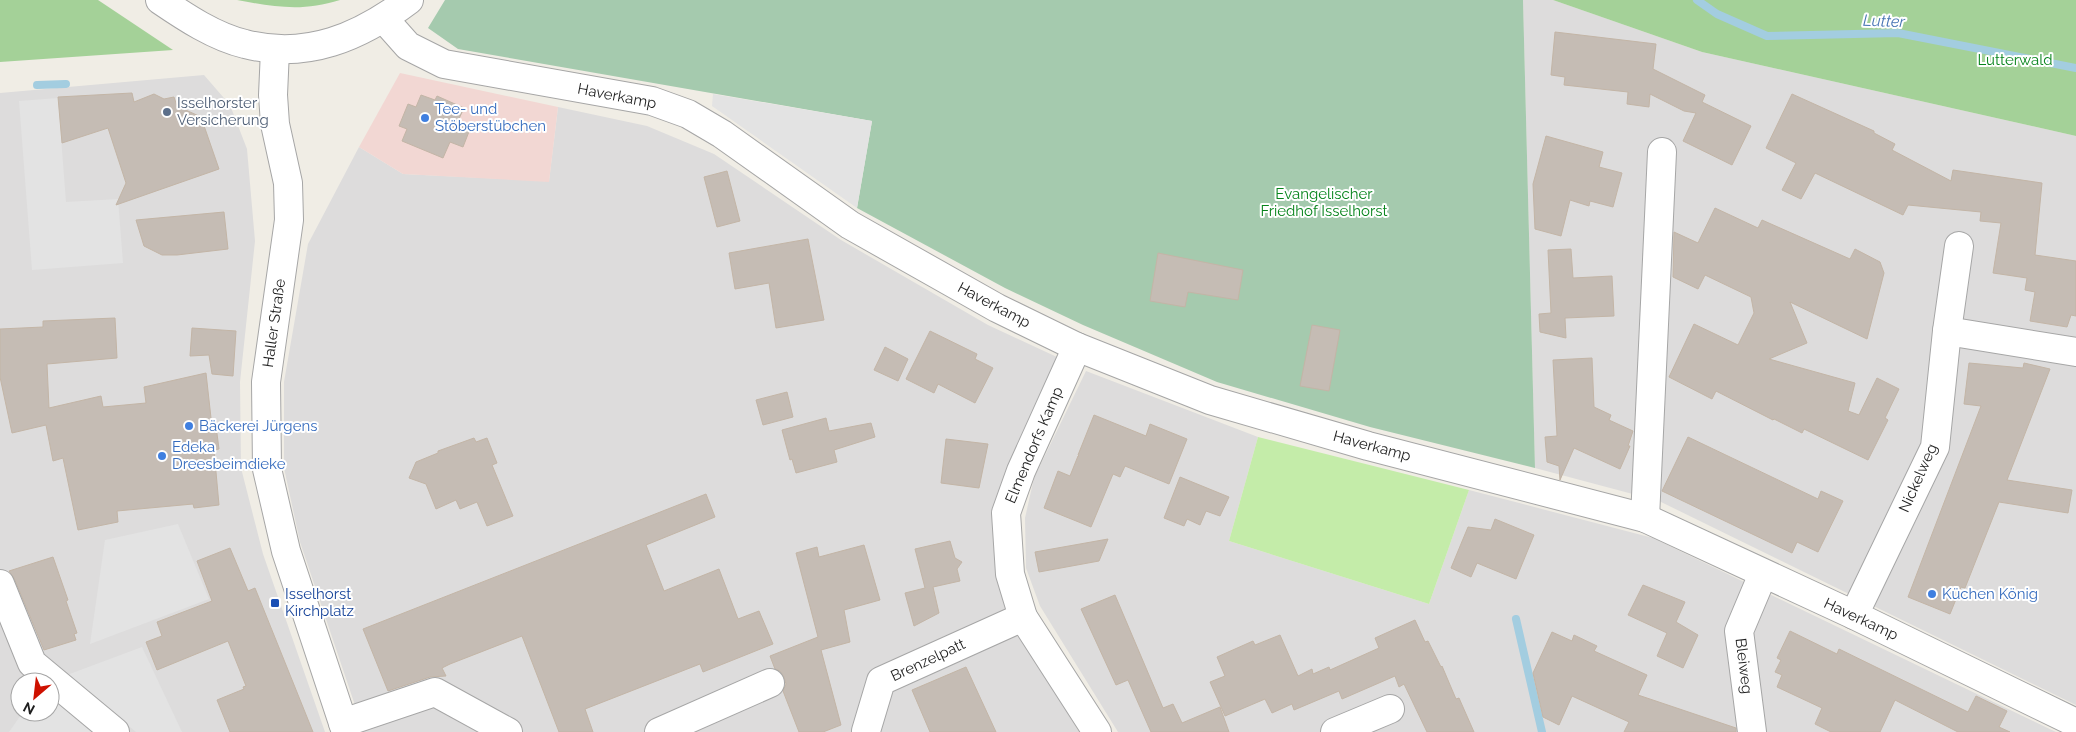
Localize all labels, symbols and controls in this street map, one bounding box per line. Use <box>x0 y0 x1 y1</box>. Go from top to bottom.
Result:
water label: Lutter <box>1863 11 1906 31</box>
park label: Lutterwald <box>1977 51 2053 69</box>
street label: Haverkamp <box>576 80 658 112</box>
place label: Isselhorster Versicherung <box>177 94 269 129</box>
place label: Tee- und Stöberstübchen <box>435 100 546 135</box>
marker: Isselhorster Versicherung <box>161 106 173 118</box>
marker: Tee- und Stöberstübchen <box>419 112 431 124</box>
park label: Evangelischer Friedhof Isselhorst <box>1260 185 1388 220</box>
street label: Haller Straße <box>259 277 289 368</box>
street label: Haverkamp <box>955 278 1033 332</box>
street label: Elmendorfs Kamp <box>1001 384 1067 506</box>
place label: Bäckerei Jürgens <box>199 417 317 435</box>
marker: Bäckerei Jürgens <box>183 420 195 432</box>
street label: Haverkamp <box>1331 427 1413 465</box>
place label: Edeka Dreesbeimdieke <box>172 438 286 473</box>
street label: Nickelweg <box>1895 441 1941 515</box>
marker: Edeka Dreesbeimdieke <box>156 450 168 462</box>
place label: Isselhorst Kirchplatz <box>285 585 354 620</box>
place label: Küchen König <box>1942 585 2038 603</box>
marker: Küchen König <box>1926 588 1938 600</box>
street label: Haverkamp <box>1821 594 1901 644</box>
marker: Isselhorst Kirchplatz <box>269 597 281 609</box>
street label: Brenzelpatt <box>888 635 968 685</box>
street label: Bleiweg <box>1732 637 1756 695</box>
north arrow <box>10 672 60 722</box>
text: N <box>20 699 37 718</box>

